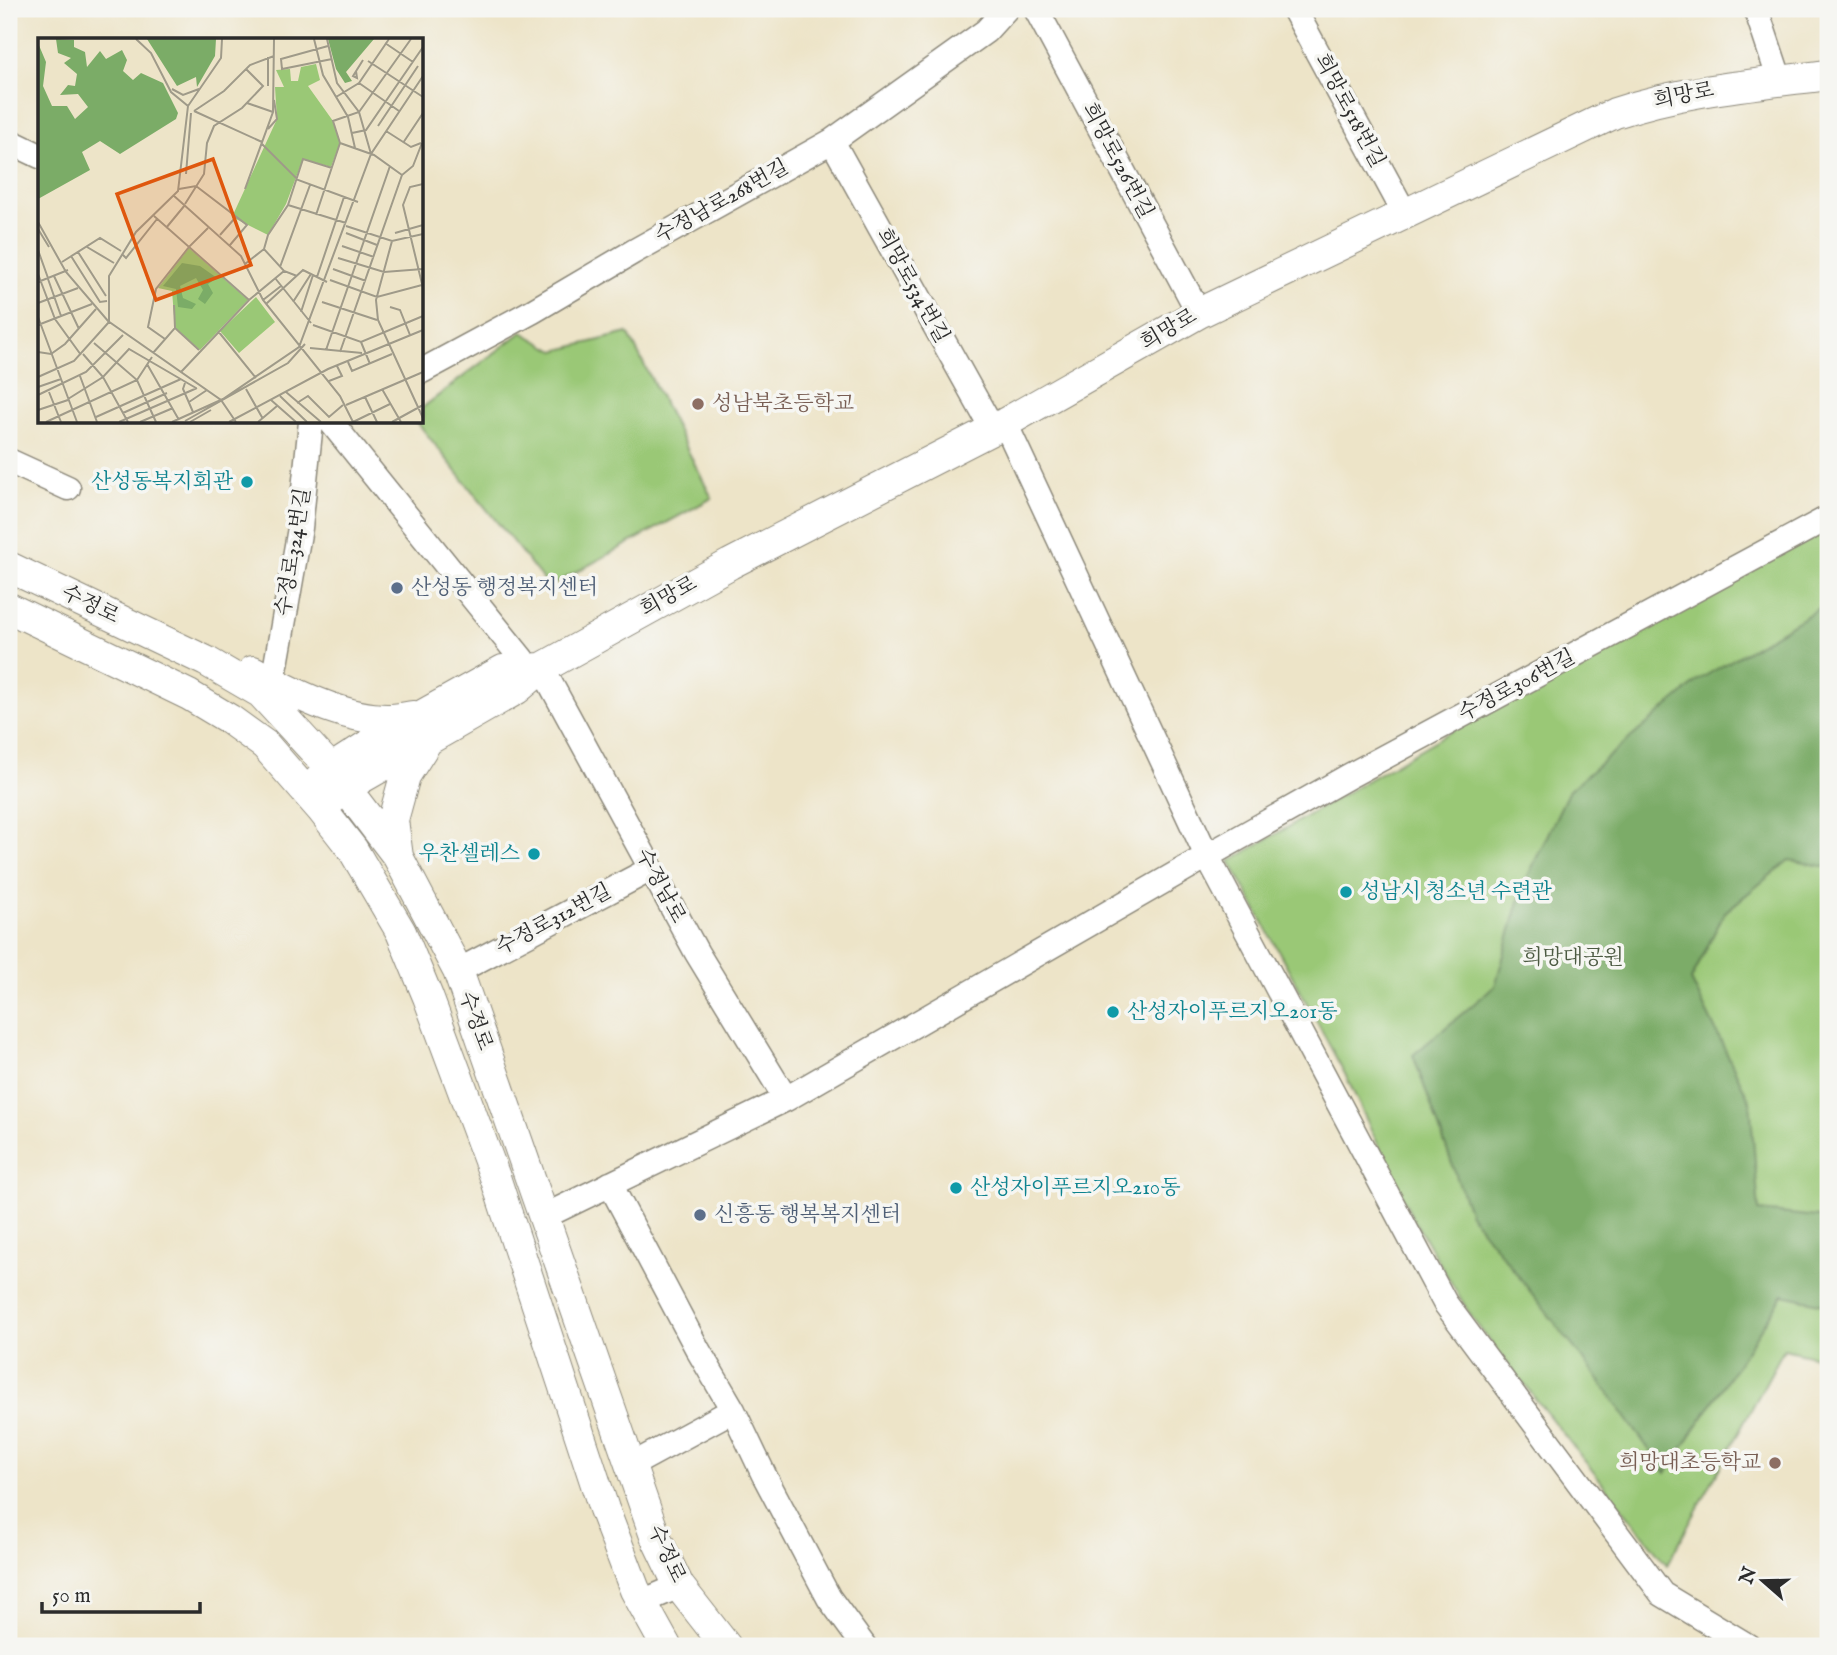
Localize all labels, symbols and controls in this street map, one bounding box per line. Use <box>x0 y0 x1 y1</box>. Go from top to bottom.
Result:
inset map <box>38 38 424 424</box>
street label: 희망로518번길 <box>1308 49 1390 173</box>
street label: 희망로 <box>1652 77 1716 115</box>
street label: 희망로526번길 <box>1075 98 1159 224</box>
street label: 수정남로268번길 <box>650 154 794 250</box>
street label: 희망로534번길 <box>869 224 955 348</box>
street label: 희망로 <box>1136 303 1202 357</box>
place label: 성남북초등학교 <box>712 391 854 418</box>
marker: 성남북초등학교 <box>690 396 706 412</box>
place label: 산성동복지회관 <box>91 469 234 496</box>
marker: 산성동복지회관 <box>239 474 255 490</box>
street label: 수정로324번길 <box>271 486 317 618</box>
street label: 희망로 <box>636 570 702 624</box>
place label: 산성동 행정복지센터 <box>411 575 598 602</box>
street label: 수정로 <box>57 580 123 630</box>
marker: 산성동 행정복지센터 <box>389 580 405 596</box>
street label: 수정로306번길 <box>1454 644 1580 728</box>
place label: 우찬셀레스 <box>419 841 520 868</box>
street label: 수정남로 <box>629 844 691 928</box>
marker: 우찬셀레스 <box>526 846 542 862</box>
street label: 수정로312번길 <box>492 878 616 962</box>
place label: 성남시 청소년 수련관 <box>1360 879 1552 906</box>
marker: 성남시 청소년 수련관 <box>1338 884 1354 900</box>
park label: 희망대공원 <box>1522 945 1624 972</box>
street label: 수정로 <box>452 988 498 1054</box>
place label: 산성자이푸르지오201동 <box>1127 999 1337 1026</box>
marker: 산성자이푸르지오201동 <box>1105 1004 1121 1020</box>
place label: 산성자이푸르지오210동 <box>970 1175 1180 1202</box>
marker: 산성자이푸르지오210동 <box>948 1180 964 1196</box>
place label: 신흥동 행복복지센터 <box>714 1202 901 1229</box>
marker: 신흥동 행복복지센터 <box>692 1207 708 1223</box>
place label: 희망대초등학교 <box>1619 1450 1761 1477</box>
marker: 희망대초등학교 <box>1767 1455 1783 1471</box>
street label: 수정로 <box>641 1521 691 1587</box>
north arrow <box>1728 1546 1798 1616</box>
text: N <box>1734 1564 1763 1589</box>
scale bar <box>42 1571 200 1615</box>
text: 50 m <box>52 1583 91 1610</box>

